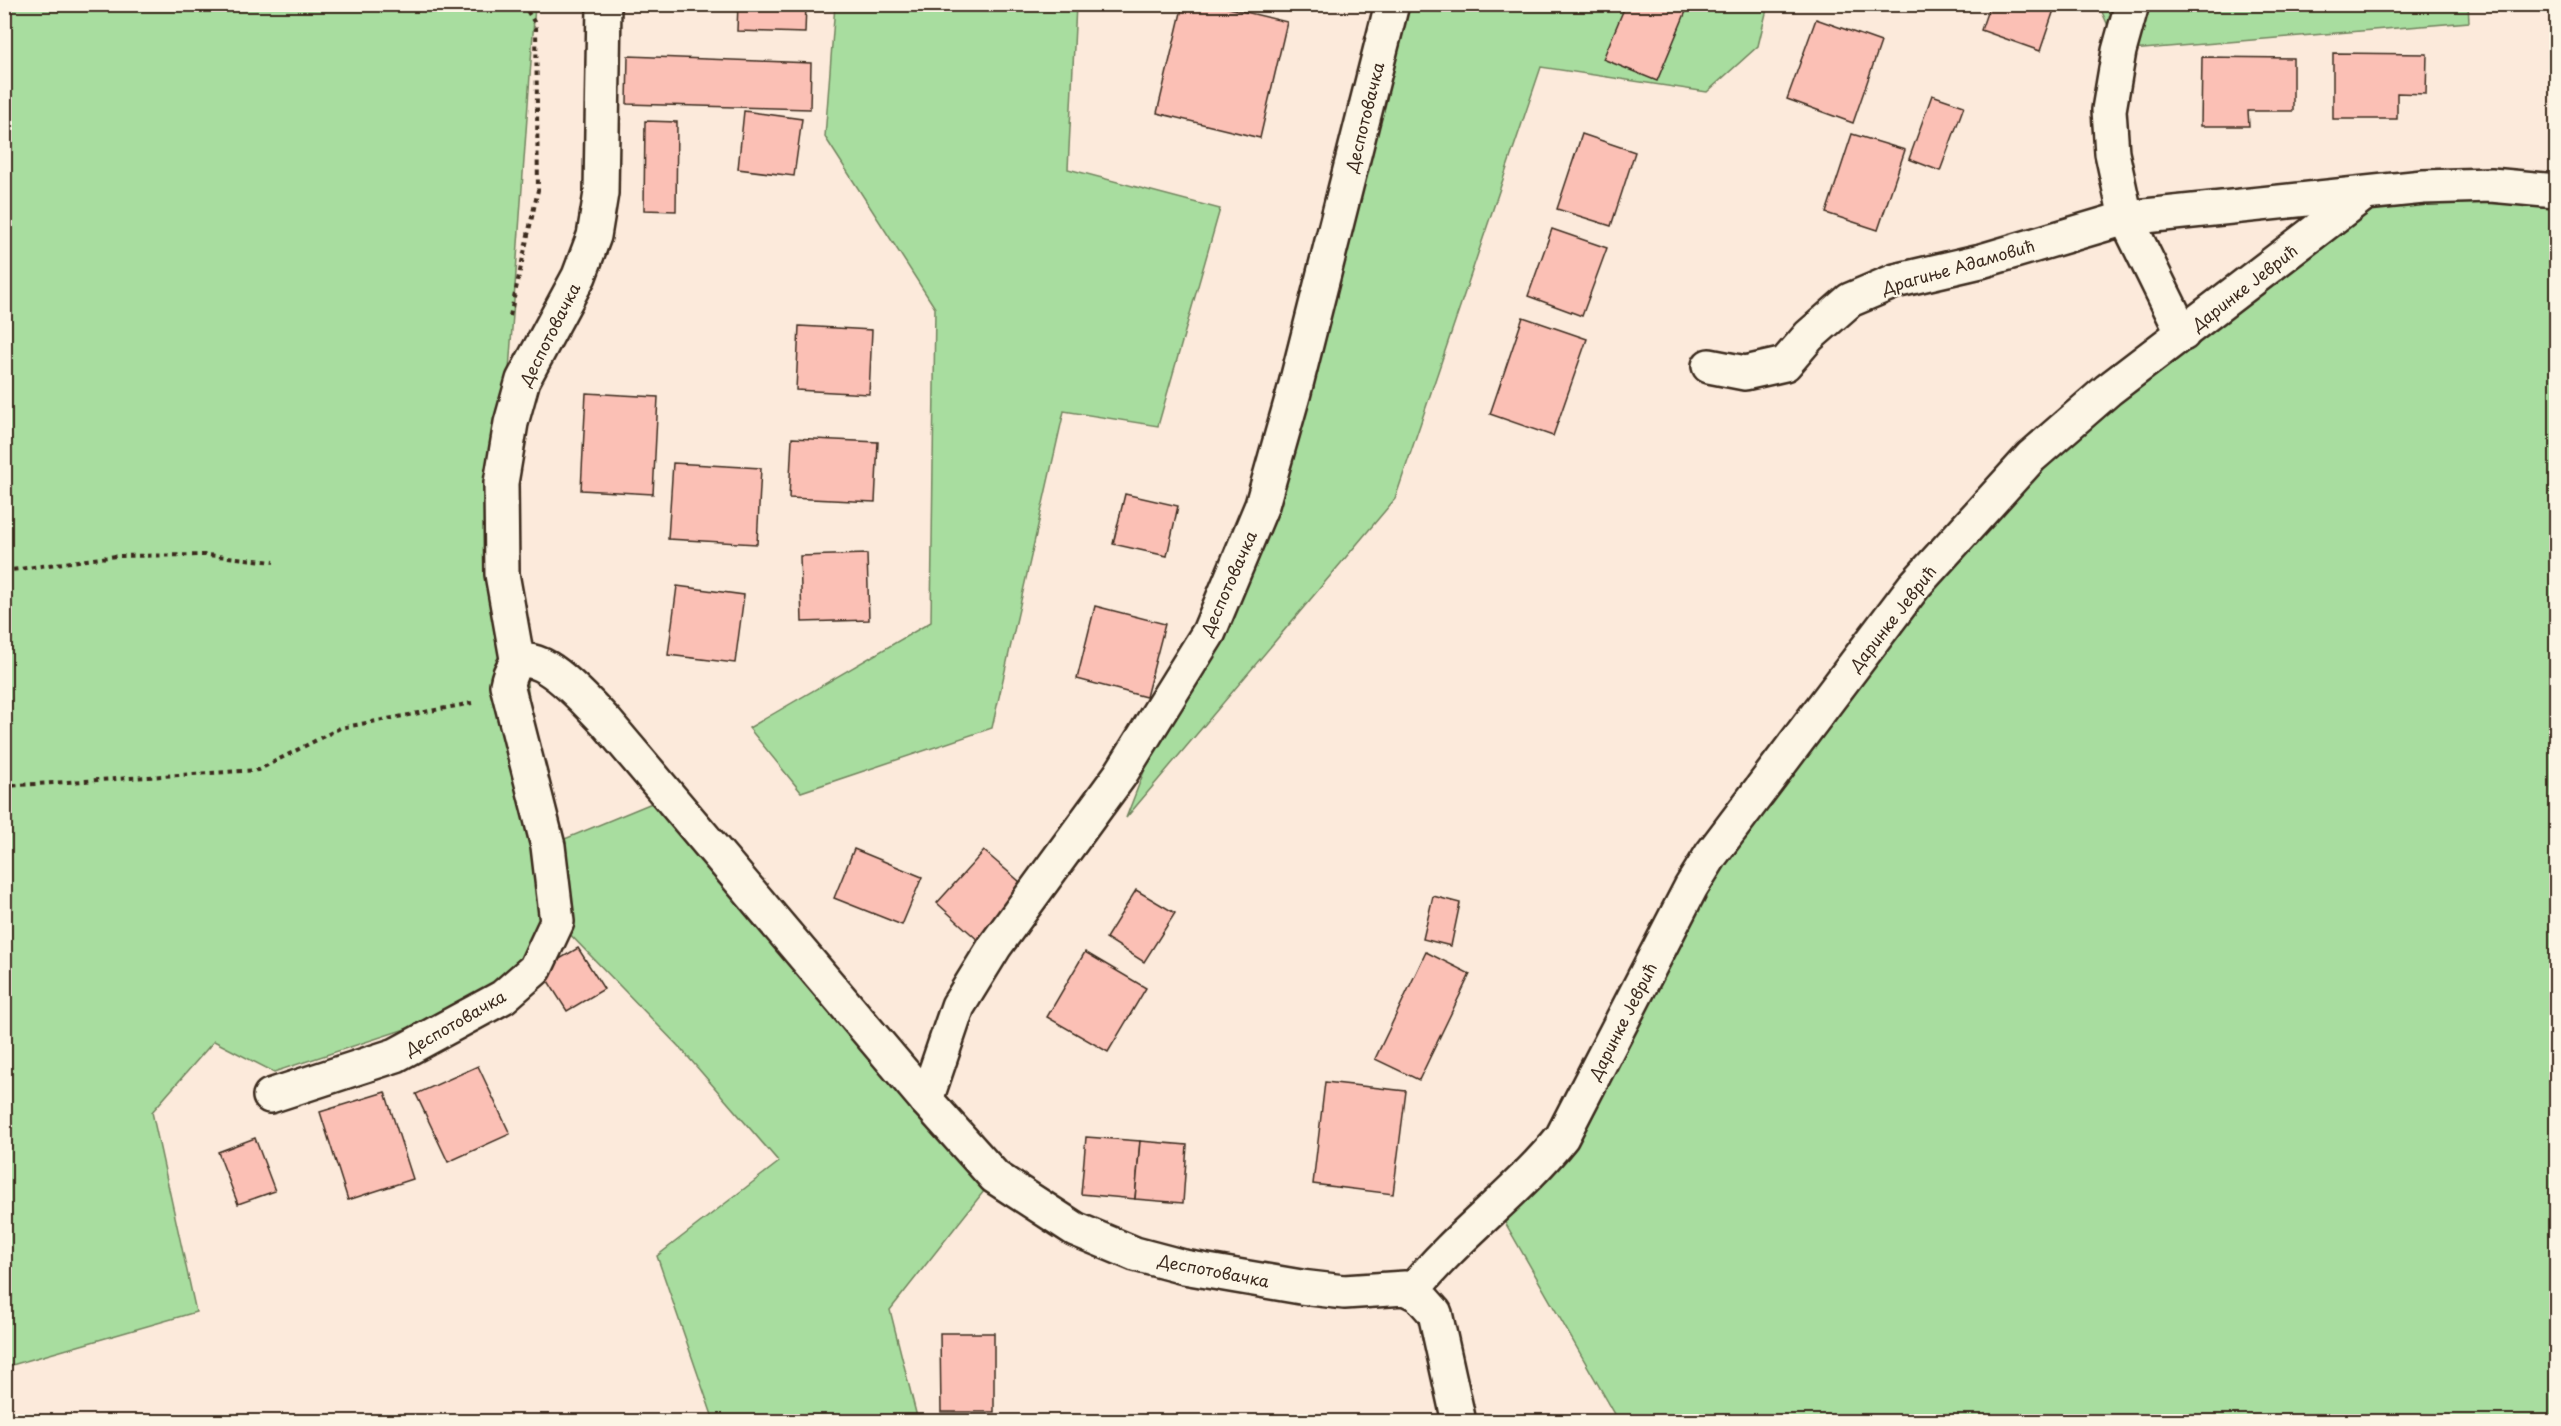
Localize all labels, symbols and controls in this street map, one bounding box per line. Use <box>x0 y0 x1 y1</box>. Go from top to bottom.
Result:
street label: Деспотовачка <box>1338 59 1389 176</box>
street label: Драгиње Адамовић <box>1878 233 2037 300</box>
street label: Даринке Јеврић <box>2185 238 2302 337</box>
street label: Деспотовачка <box>512 278 585 391</box>
street label: Деспотовачка <box>1194 527 1262 640</box>
street label: Даринке Јеврић <box>1842 560 1941 677</box>
street label: Даринке Јеврић <box>1582 958 1662 1085</box>
street label: Деспотовачка <box>399 983 510 1061</box>
street label: Деспотовачка <box>1155 1247 1272 1293</box>

